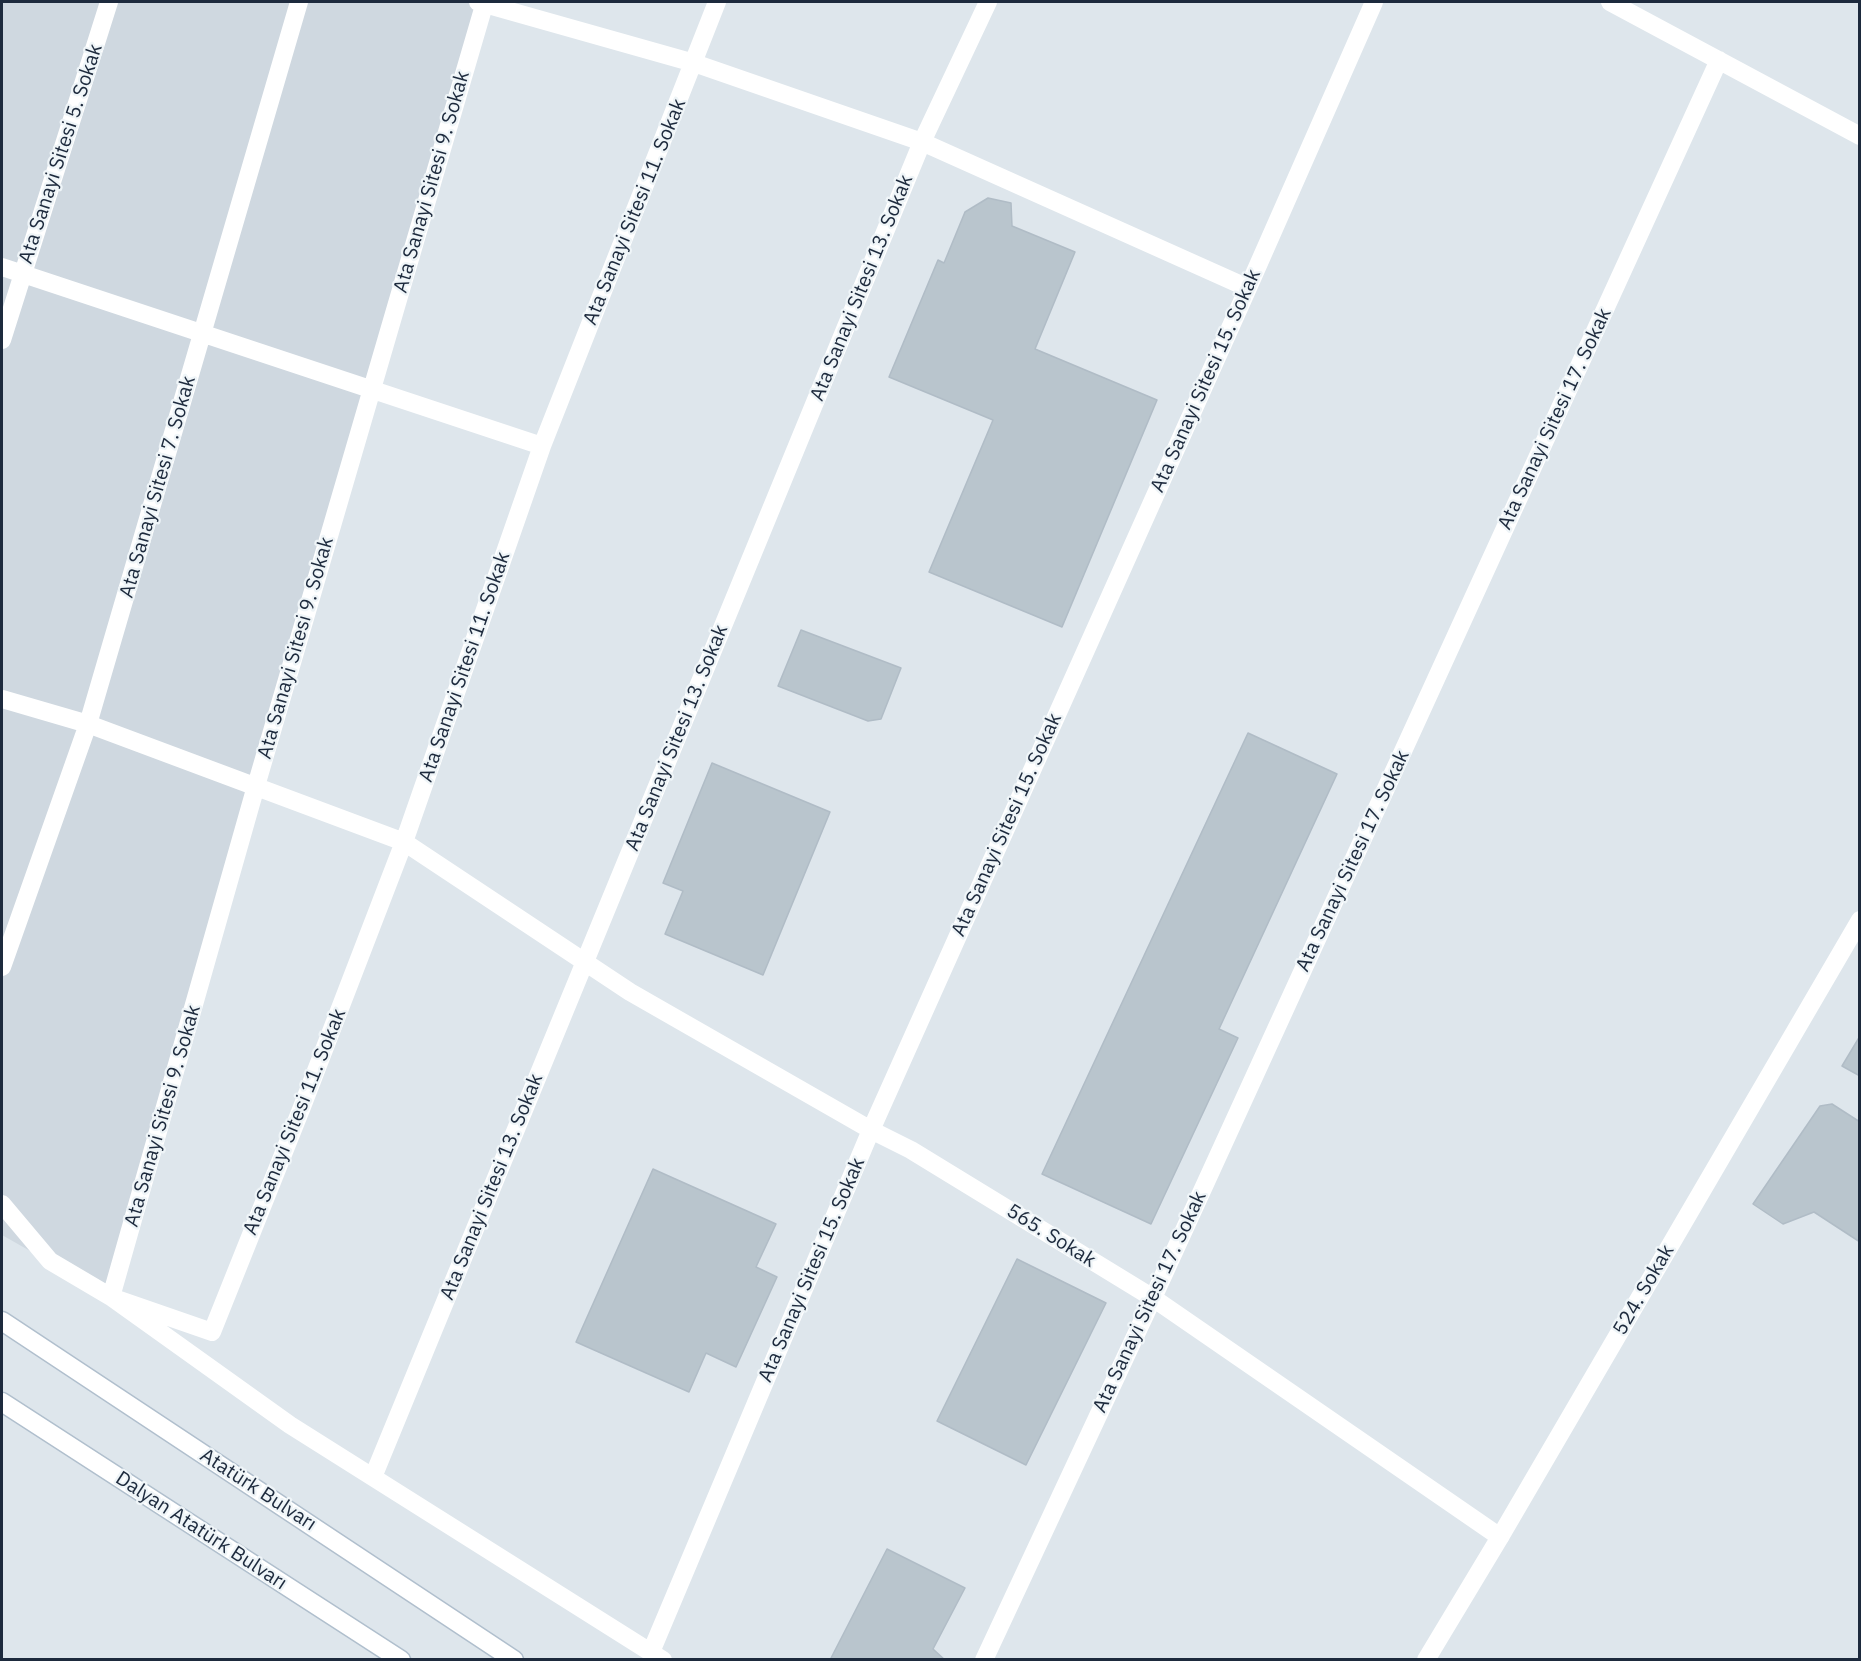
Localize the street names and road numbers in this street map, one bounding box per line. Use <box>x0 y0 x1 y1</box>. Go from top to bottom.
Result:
street label: Ata Sanayi Sitesi 5. Sokak <box>14 41 108 267</box>
street label: Ata Sanayi Sitesi 9. Sokak <box>389 68 475 296</box>
street label: Ata Sanayi Sitesi 11. Sokak <box>579 95 691 329</box>
street label: Ata Sanayi Sitesi 13. Sokak <box>806 171 918 405</box>
street label: Ata Sanayi Sitesi 15. Sokak <box>1146 266 1266 496</box>
street label: Ata Sanayi Sitesi 17. Sokak <box>1493 304 1617 534</box>
street label: Ata Sanayi Sitesi 7. Sokak <box>115 373 201 601</box>
street label: Ata Sanayi Sitesi 9. Sokak <box>253 534 339 762</box>
street label: Ata Sanayi Sitesi 11. Sokak <box>414 549 516 785</box>
street label: Ata Sanayi Sitesi 13. Sokak <box>621 621 733 855</box>
street label: Ata Sanayi Sitesi 15. Sokak <box>947 710 1067 940</box>
street label: Ata Sanayi Sitesi 17. Sokak <box>1291 746 1415 976</box>
street label: Ata Sanayi Sitesi 9. Sokak <box>120 1002 206 1230</box>
street label: Ata Sanayi Sitesi 11. Sokak <box>239 1005 351 1239</box>
street label: Ata Sanayi Sitesi 13. Sokak <box>436 1070 548 1304</box>
street label: Ata Sanayi Sitesi 15. Sokak <box>754 1154 870 1386</box>
street label: Ata Sanayi Sitesi 17. Sokak <box>1088 1187 1212 1417</box>
street label: 565. Sokak <box>1002 1199 1100 1273</box>
street label: 524. Sokak <box>1608 1240 1680 1340</box>
street label: Atatürk Bulvarı <box>195 1444 321 1536</box>
street label: Dalyan Atatürk Bulvarı <box>111 1467 291 1595</box>

